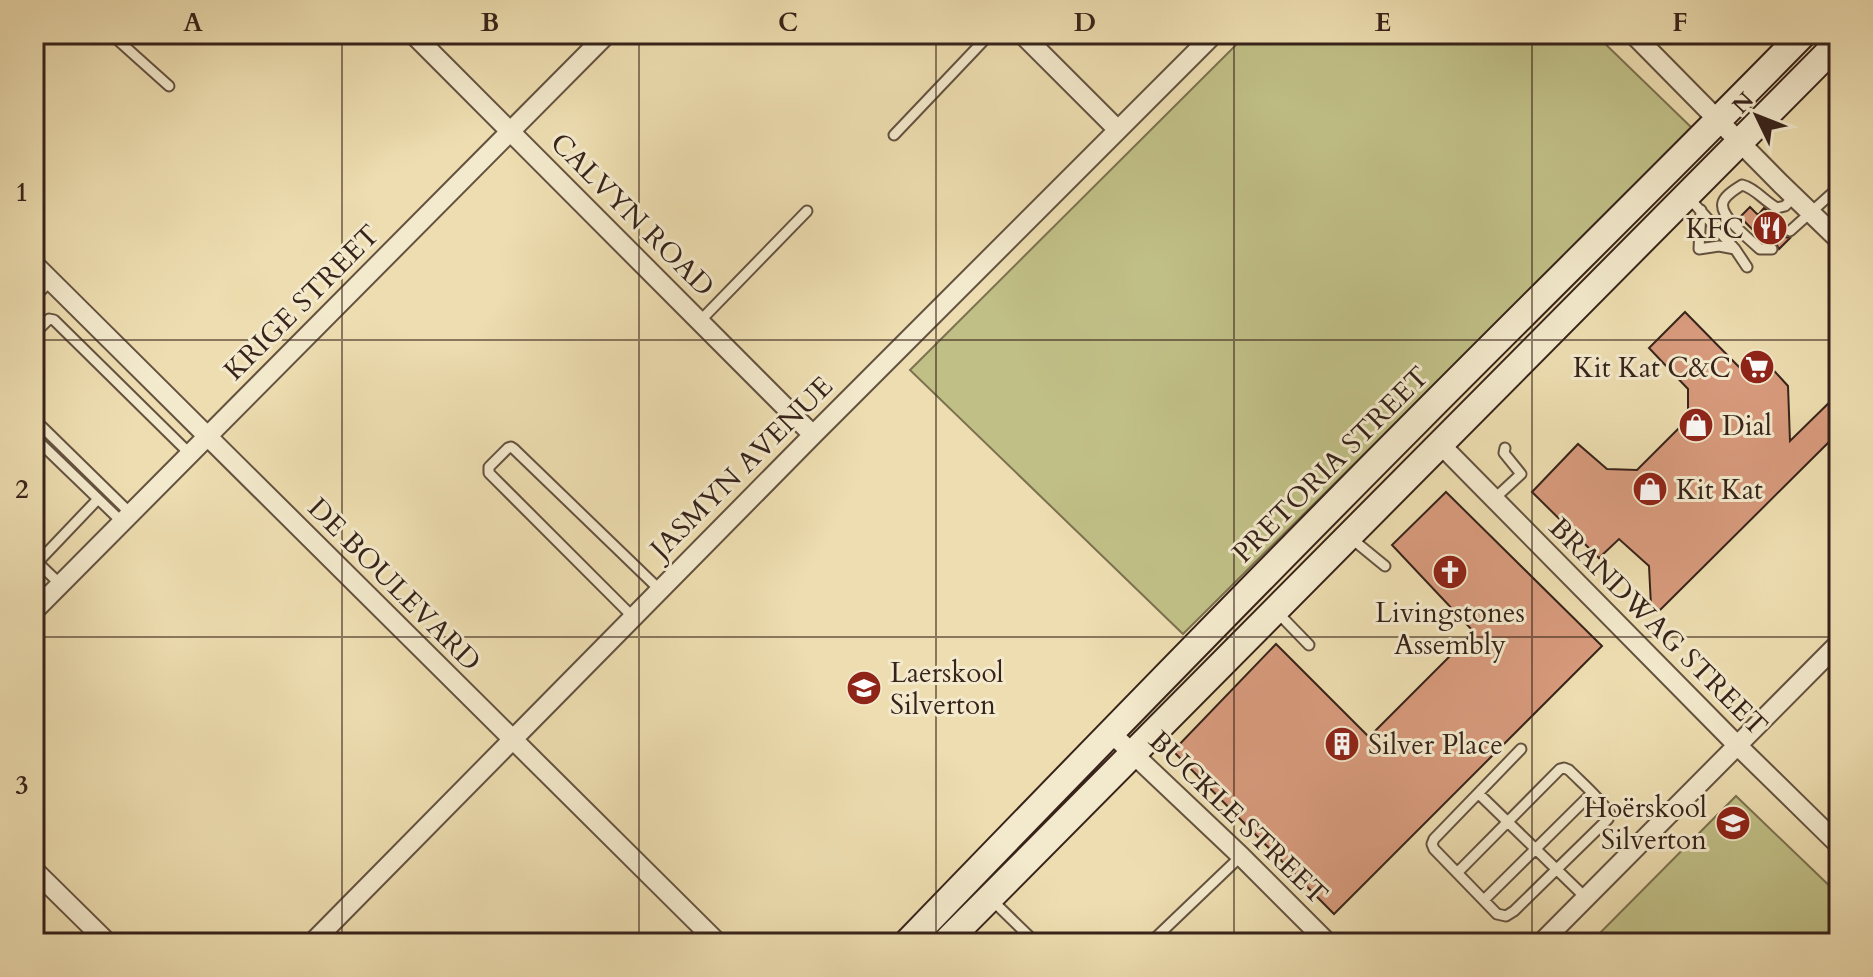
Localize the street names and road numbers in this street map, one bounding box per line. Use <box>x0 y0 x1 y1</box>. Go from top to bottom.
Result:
street label: CALVYN ROAD <box>542 124 723 305</box>
street label: KRIGE STREET <box>216 217 388 389</box>
street label: PRETORIA STREET <box>1224 358 1437 571</box>
street label: JASMYN AVENUE <box>639 368 841 570</box>
street label: DE BOULEVARD <box>299 490 489 680</box>
street label: BRANDWAG STREET <box>1541 509 1776 744</box>
street label: BUCKLE STREET <box>1141 722 1336 913</box>

